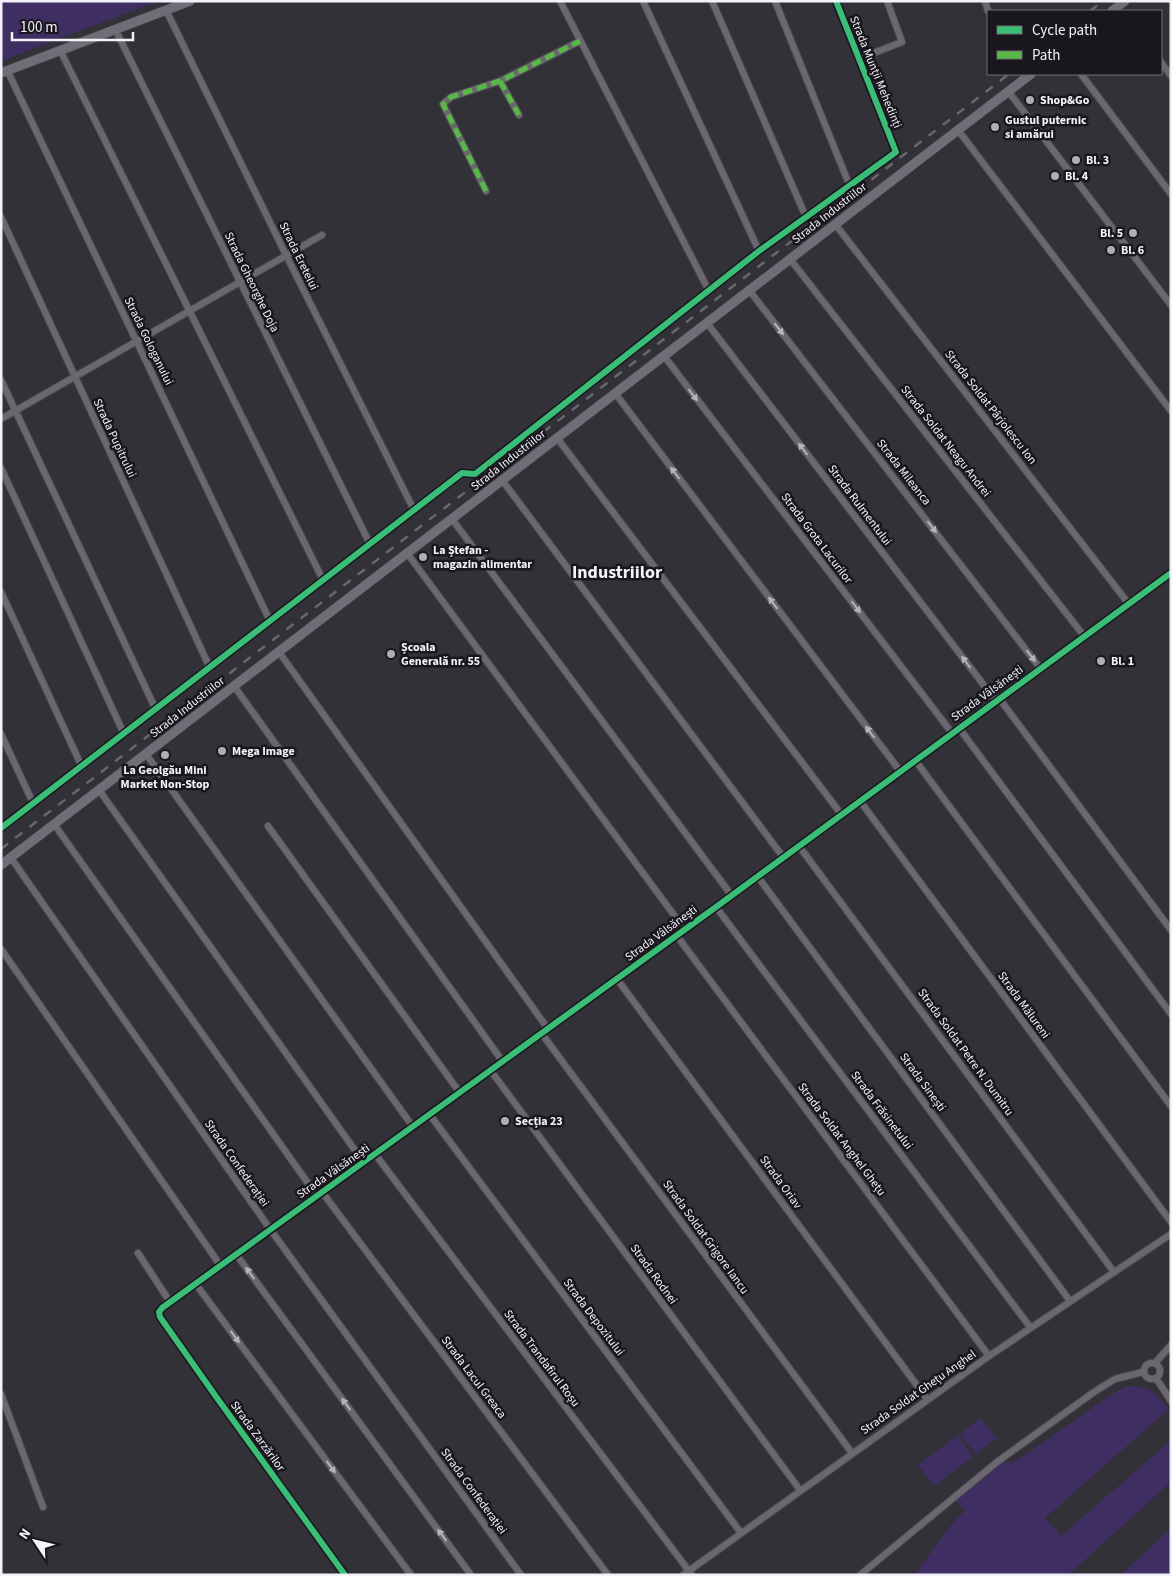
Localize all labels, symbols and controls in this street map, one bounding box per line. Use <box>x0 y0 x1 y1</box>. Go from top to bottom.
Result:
scale bar <box>12 10 134 42</box>
legend <box>987 10 1162 75</box>
street label: Strada Munții Mehedinți <box>845 13 906 131</box>
text: 100 m <box>20 17 58 38</box>
text: Cycle path <box>1032 20 1097 41</box>
text: Path <box>1032 45 1060 66</box>
place label: Shop&Go <box>1040 92 1090 109</box>
marker: Shop&Go <box>1024 94 1036 106</box>
place label: Gustul puternic si amărui <box>1005 112 1087 143</box>
marker: Gustul puternic si amărui <box>989 121 1001 133</box>
place label: Bl. 3 <box>1086 152 1109 169</box>
marker: Bl. 3 <box>1070 154 1082 166</box>
place label: Bl. 4 <box>1065 168 1089 185</box>
marker: Bl. 4 <box>1049 170 1061 182</box>
street label: Strada Industriilor <box>788 178 871 248</box>
street label: Strada Eretelui <box>275 219 322 293</box>
place label: Bl. 5 <box>1100 225 1123 242</box>
marker: Bl. 5 <box>1127 227 1139 239</box>
street label: Strada Gheorghe Doja <box>220 229 283 335</box>
place label: Bl. 6 <box>1121 242 1144 259</box>
marker: Bl. 6 <box>1105 244 1117 256</box>
street label: Strada Gologanului <box>120 294 177 388</box>
one-way arrow <box>774 322 785 335</box>
street label: Strada Soldat Pârjolescu Ion <box>941 347 1041 468</box>
street label: Strada Soldat Neagu Andrei <box>897 382 995 501</box>
one-way arrow <box>688 388 699 401</box>
street label: Strada Pupitrului <box>89 396 140 481</box>
street label: Strada Industriilor <box>467 425 550 495</box>
street label: Strada Mileanca <box>872 436 935 509</box>
one-way arrow <box>798 443 809 456</box>
street label: Strada Rulmentului <box>824 461 896 549</box>
one-way arrow <box>670 466 680 480</box>
street label: Strada Grota Lacurilor <box>777 489 857 588</box>
one-way arrow <box>926 520 937 533</box>
place label: La Ștefan - magazin alimentar <box>433 542 532 573</box>
marker: La Ștefan - magazin alimentar <box>417 551 429 563</box>
district label: Industriilor <box>572 560 663 585</box>
one-way arrow <box>768 596 778 610</box>
one-way arrow <box>850 600 861 613</box>
place label: Școala Generală nr. 55 <box>401 639 480 670</box>
marker: Școala Generală nr. 55 <box>385 648 397 660</box>
one-way arrow <box>1025 649 1036 662</box>
place label: Bl. 1 <box>1111 653 1134 670</box>
one-way arrow <box>961 655 971 669</box>
marker: Bl. 1 <box>1095 655 1107 667</box>
street label: Strada Vâlsănești <box>948 661 1027 725</box>
street label: Strada Industriilor <box>146 672 229 742</box>
one-way arrow <box>865 726 876 739</box>
place label: Mega Image <box>232 743 295 760</box>
marker: Mega Image <box>216 745 228 757</box>
marker: La Geolgău Mini Market Non-Stop <box>159 749 171 761</box>
place label: La Geolgău Mini Market Non-Stop <box>121 762 210 793</box>
street label: Strada Vâlsănești <box>622 901 701 965</box>
street label: Strada Mălureni <box>993 968 1054 1042</box>
street label: Strada Soldat Petre N. Dumitru <box>914 985 1018 1119</box>
street label: Strada Sinești <box>895 1049 950 1115</box>
street label: Strada Frăsinetului <box>846 1068 917 1153</box>
street label: Strada Soldat Anghel Ghețu <box>793 1079 890 1199</box>
place label: Secția 23 <box>515 1113 563 1130</box>
marker: Secția 23 <box>499 1115 511 1127</box>
street label: Strada Confederației <box>200 1116 273 1210</box>
street label: Strada Vâlsănești <box>293 1140 373 1203</box>
street label: Strada Oriav <box>756 1152 806 1213</box>
street label: Strada Soldat Grigore Iancu <box>658 1177 753 1298</box>
street label: Strada Rodnei <box>626 1241 681 1308</box>
one-way arrow <box>245 1267 255 1280</box>
street label: Strada Depozitului <box>559 1275 628 1360</box>
street label: Strada Trandafirul Roșu <box>499 1306 584 1410</box>
one-way arrow <box>229 1330 240 1343</box>
street label: Strada Lacul Greaca <box>437 1333 510 1422</box>
street label: Strada Soldat Ghețu Anghel <box>857 1346 980 1439</box>
street label: Strada Zarzărilor <box>226 1398 289 1476</box>
one-way arrow <box>341 1398 351 1411</box>
street label: Strada Confederației <box>437 1445 511 1538</box>
one-way arrow <box>326 1460 336 1474</box>
north arrow <box>10 1516 60 1566</box>
text: N <box>14 1525 36 1544</box>
one-way arrow <box>437 1529 447 1542</box>

